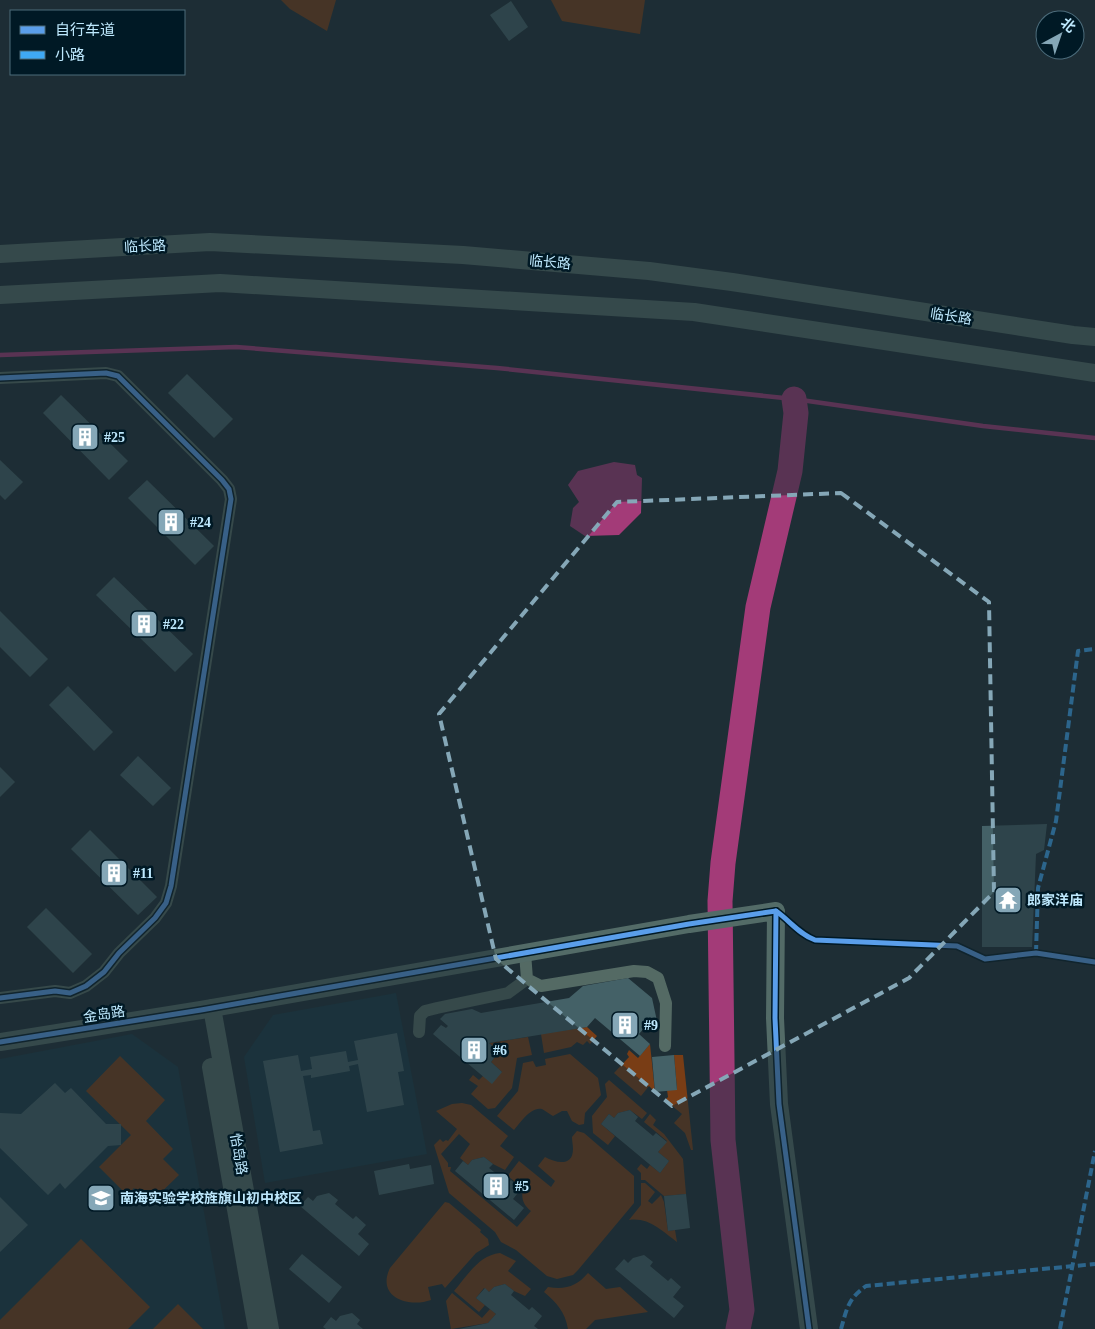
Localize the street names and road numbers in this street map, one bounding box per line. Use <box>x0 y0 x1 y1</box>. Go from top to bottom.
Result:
street label: 临长路 <box>124 237 166 255</box>
street label: 临长路 <box>528 252 572 272</box>
street label: 临长路 <box>929 305 973 327</box>
street label: 金岛路 <box>82 1004 126 1025</box>
street label: 怡岛路 <box>227 1132 251 1176</box>

